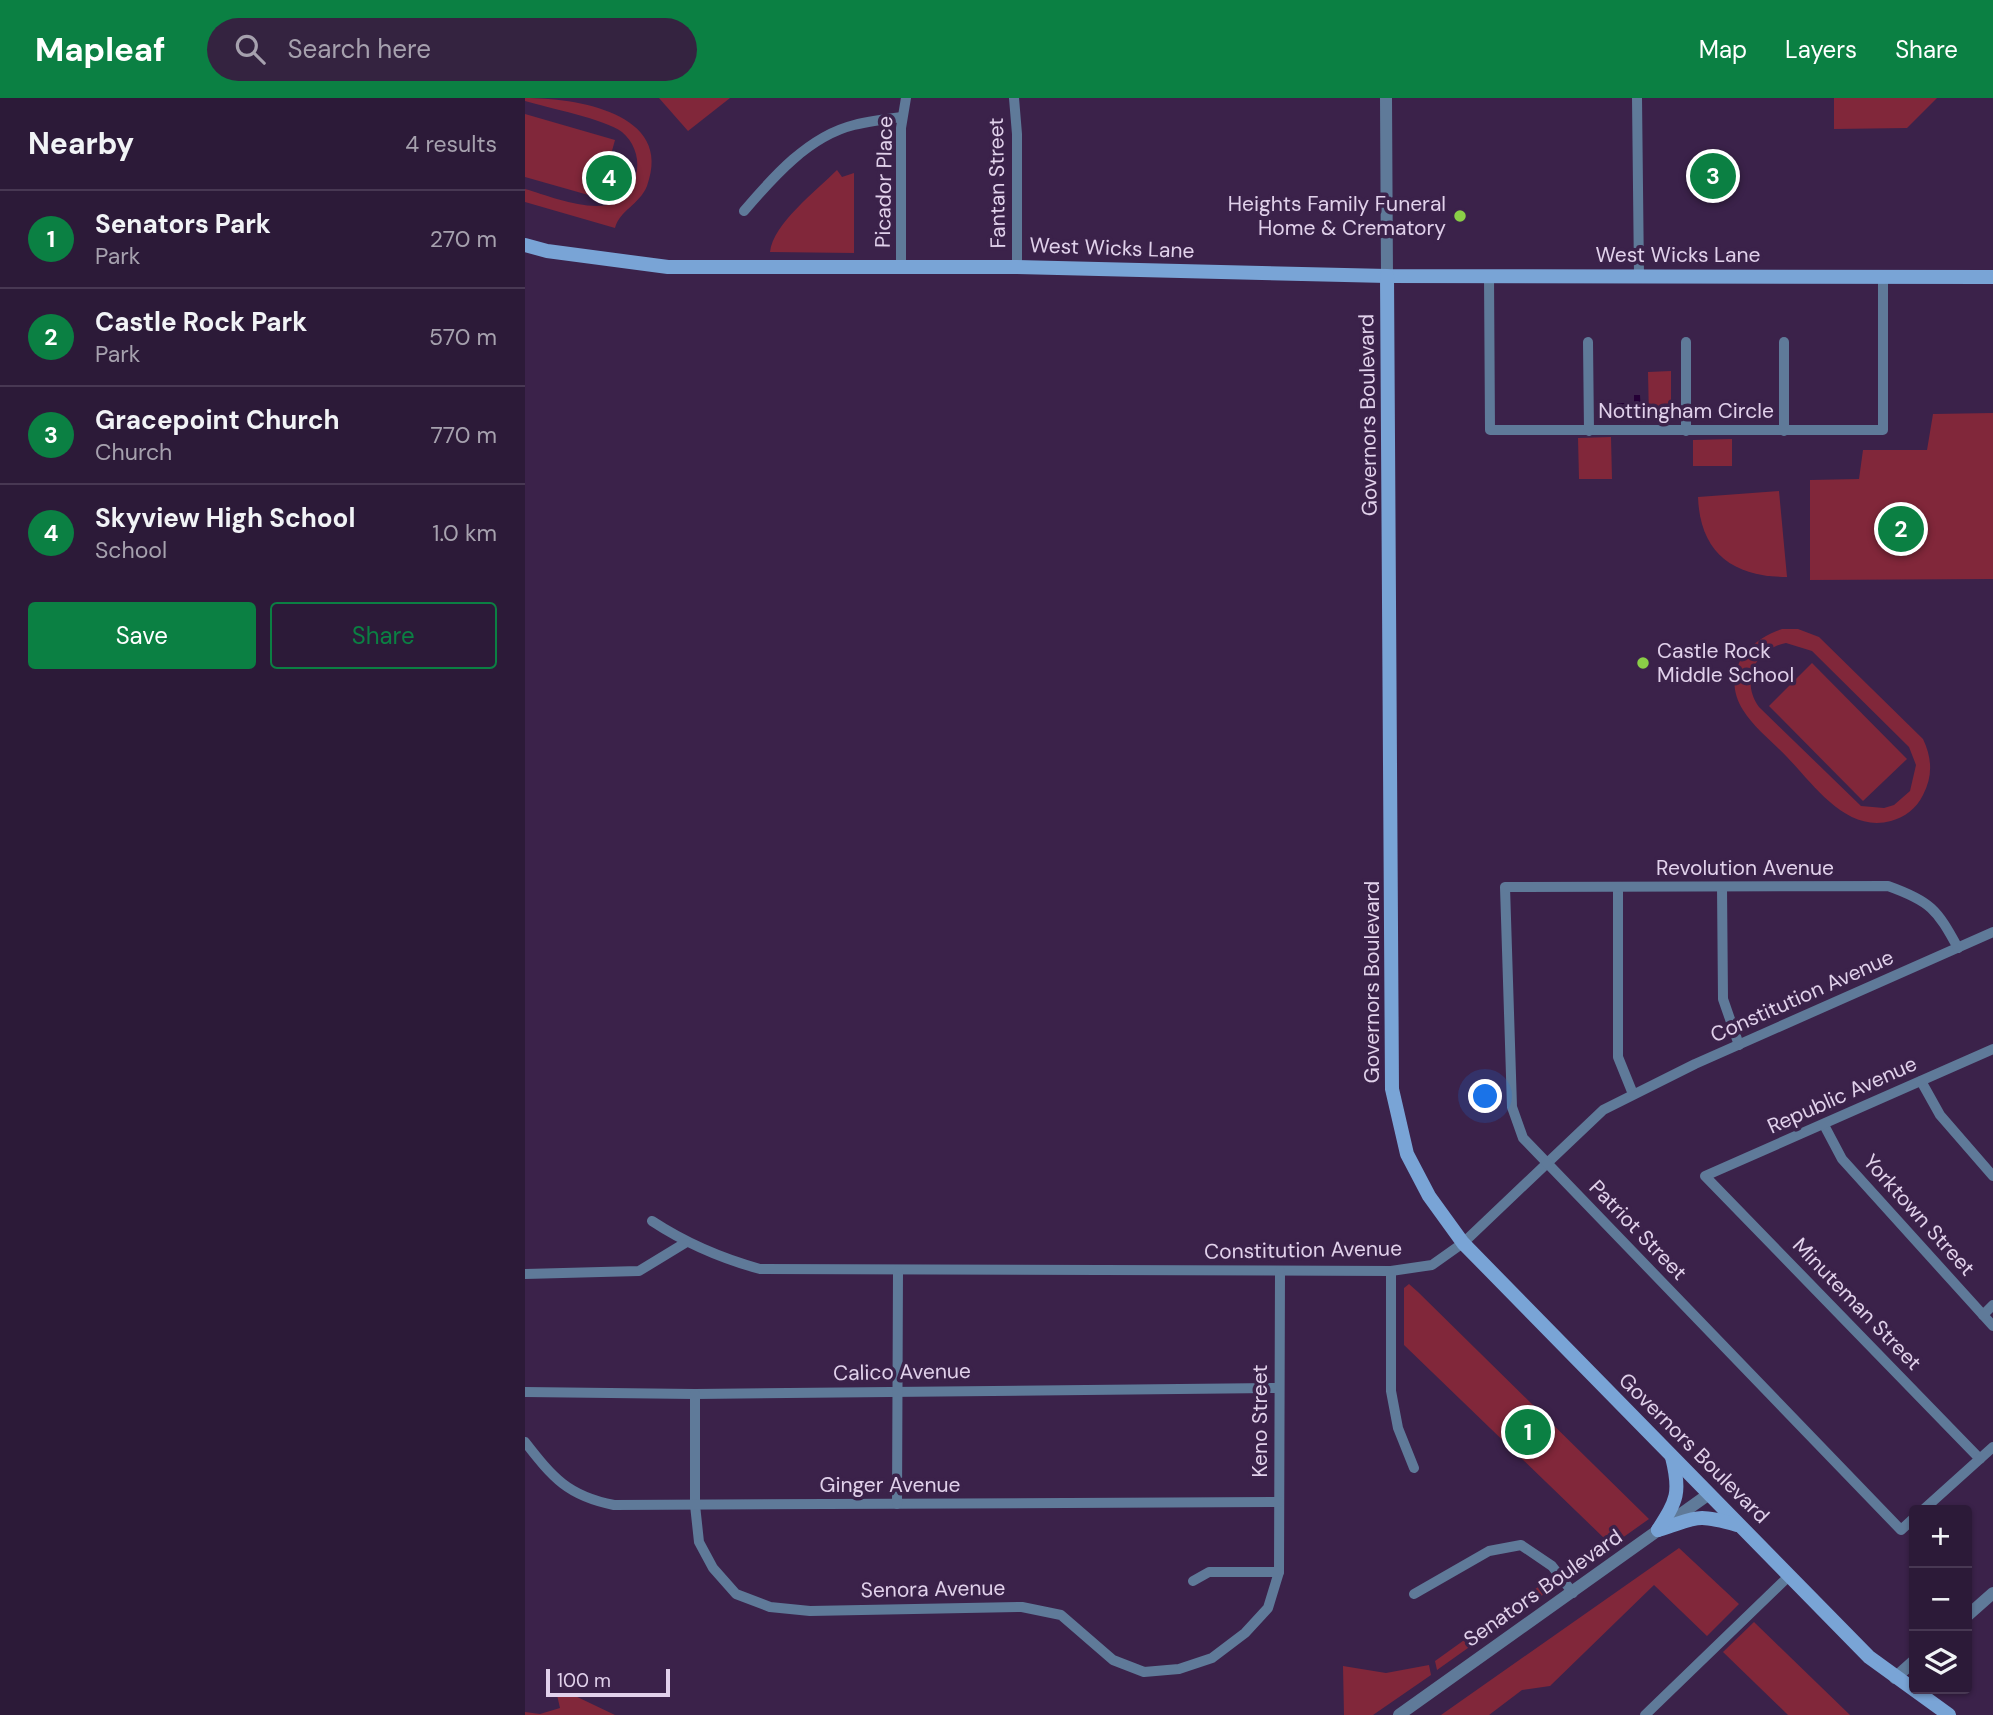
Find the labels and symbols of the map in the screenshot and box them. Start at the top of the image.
street label: Picador Place [869,116,899,248]
street label: Fantan Street [982,117,1012,249]
pin: 3 [1690,150,1736,202]
pin: 4 [586,152,632,204]
place label: Heights Family Funeral Home & Crematory [1228,190,1446,242]
marker: Heights Family Funeral Home & Crematory [1452,208,1468,224]
street label: West Wicks Lane [1029,231,1195,265]
street label: West Wicks Lane [1595,241,1761,269]
street label: Governors Boulevard [1352,314,1384,516]
street label: Nottingham Circle [1598,397,1774,425]
pin: 2 [1878,503,1924,555]
place label: Castle Rock Middle School [1657,637,1794,689]
marker: Castle Rock Middle School [1635,655,1651,671]
street label: Revolution Avenue [1656,854,1834,882]
street label: Governors Boulevard [1358,881,1386,1083]
street label: Constitution Avenue [1706,943,1898,1049]
street label: Republic Avenue [1763,1049,1921,1140]
your location [1468,1079,1502,1113]
street label: Yorktown Street [1857,1148,1981,1282]
street label: Patriot Street [1583,1174,1693,1286]
street label: Minuteman Street [1787,1232,1927,1376]
street label: Constitution Avenue [1204,1234,1402,1266]
street label: Calico Avenue [833,1357,971,1387]
street label: Keno Street [1246,1364,1274,1478]
street label: Governors Boulevard [1613,1367,1775,1529]
pin: 1 [1505,1406,1551,1458]
street label: Ginger Avenue [820,1471,961,1499]
street label: Senators Boulevard [1458,1523,1628,1653]
street label: Senora Avenue [860,1574,1006,1604]
scale bar [546,1666,670,1698]

